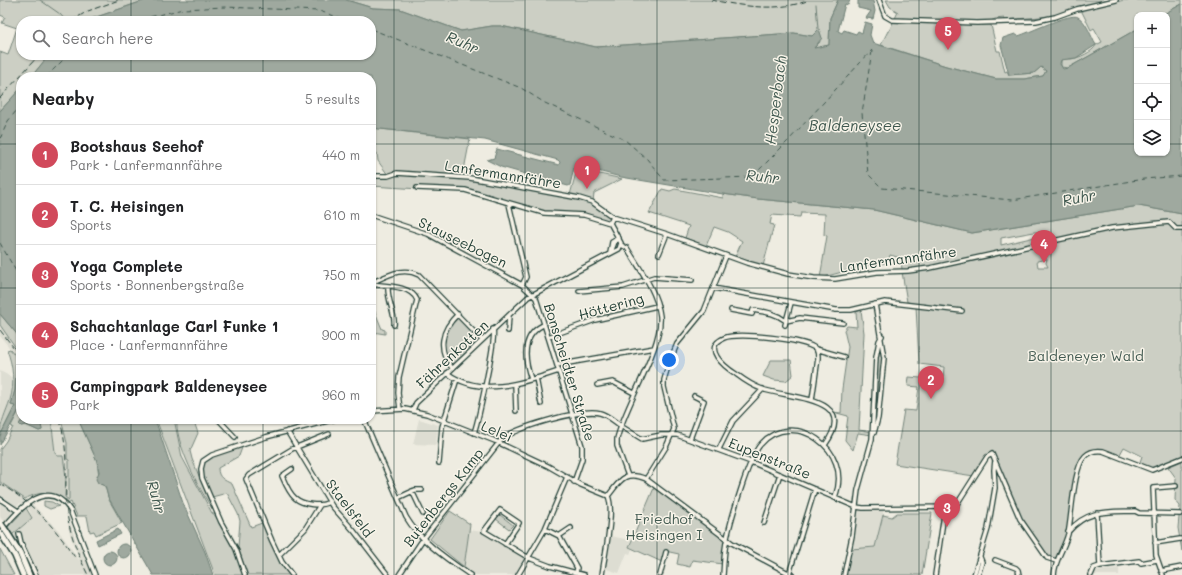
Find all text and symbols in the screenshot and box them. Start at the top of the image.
map controls [1134,12,1170,156]
button: + [1134,12,1170,48]
search box [16,16,376,60]
pin: 5 [935,17,961,50]
water label: Ruhr [443,26,483,58]
icon: search [30,27,52,49]
text: Search here [62,28,153,48]
button: − [1134,48,1170,84]
water label: Hesperbach [760,54,790,146]
button: locate [1134,84,1170,120]
text: Nearby [32,87,94,109]
text: 5 results [305,90,360,107]
water label: Baldeneysee [809,115,901,135]
button: layers [1134,120,1170,156]
text: Bootshaus Seehof [70,136,204,156]
text: 1 [42,146,48,163]
text: 440 m [322,146,360,163]
street label: Lanfermannfähre [443,155,563,193]
text: Park · Lanfermannfähre [70,156,223,173]
pin: 1 [574,156,600,189]
water label: Ruhr [745,164,781,188]
water label: Ruhr [1060,184,1098,210]
text: T. C. Heisingen [70,196,184,216]
text: 2 [41,206,49,223]
text: 610 m [324,206,360,223]
street label: Stauseebogen [416,212,510,272]
text: Sports [70,216,112,233]
pin: 4 [1031,230,1057,263]
street label: Lanfermannfähre [838,241,958,277]
text: Yoga Complete [70,256,183,276]
text: 3 [41,266,49,283]
text: 750 m [323,266,360,283]
text: Sports · Bonnenbergstraße [70,276,244,293]
street label: Höttering [576,288,646,324]
street label: Bonscheidter Straße [540,301,600,443]
text: Schachtanlage Carl Funke 1 [70,316,279,336]
street label: Fährenkotten [412,316,492,392]
text: 4 [41,326,49,343]
text: 900 m [322,326,360,343]
text: Place · Lanfermannfähre [70,336,228,353]
park label: Baldeneyer Wald [1028,346,1144,365]
your location [659,350,679,370]
pin: 2 [918,366,944,399]
text: Campingpark Baldeneysee [70,376,267,396]
text: 5 [41,386,49,403]
text: 960 m [322,386,360,403]
text: Park [70,396,99,413]
street label: Lelei [478,416,516,446]
street label: Eupenstraße [726,433,814,483]
street label: Butenbergs Kamp [399,444,487,550]
street label: Staelsfeld [322,475,378,541]
water label: Ruhr [143,478,171,516]
pin: 3 [934,494,960,527]
park label: Friedhof Heisingen I [626,509,702,544]

